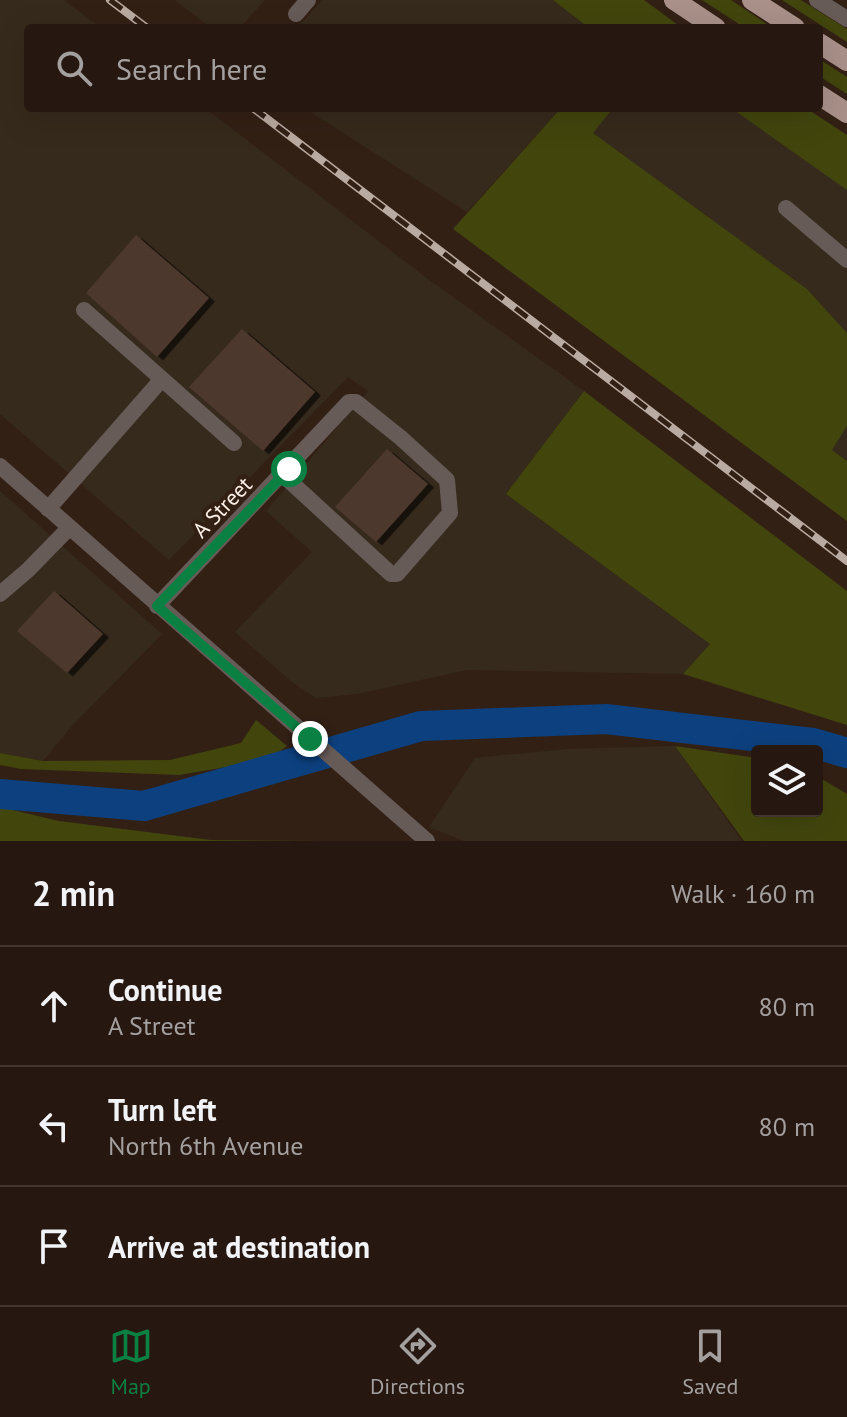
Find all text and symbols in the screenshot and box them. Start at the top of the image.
search box [24,24,823,112]
icon: search [52,46,96,90]
text: Search here [116,49,267,88]
route start [271,451,307,487]
street label: A Street [186,470,258,543]
route end [292,721,328,757]
map controls [751,745,823,817]
button: layers [751,745,823,817]
text: 2 min [32,871,115,915]
text: Walk · 160 m [671,877,815,910]
text: Continue [108,970,222,1009]
icon: ahead [32,984,76,1028]
text: 80 m [759,990,815,1023]
text: A Street [108,1009,196,1042]
text: Turn left [108,1090,216,1129]
icon: left [32,1104,76,1148]
text: 80 m [759,1110,815,1143]
text: North 6th Avenue [108,1129,304,1162]
icon: arrive [32,1224,76,1268]
text: Arrive at destination [108,1227,370,1266]
tab: Map [109,1324,153,1400]
tab: Directions [370,1324,465,1400]
tab: Saved [682,1324,738,1400]

